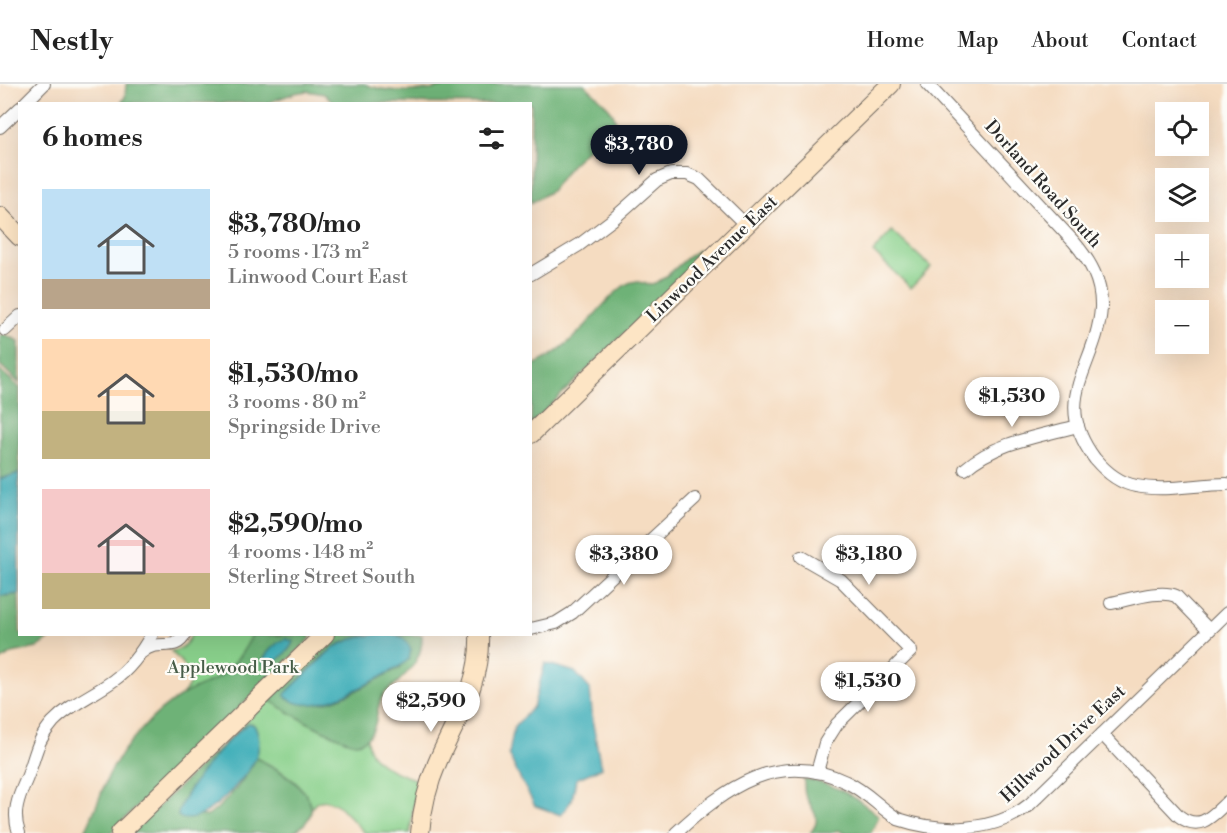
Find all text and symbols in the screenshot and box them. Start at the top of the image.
text: Nestly [30,24,113,59]
text: Home [867,28,924,54]
text: Map [957,28,999,54]
text: About [1032,28,1089,54]
text: Contact [1122,28,1197,54]
map controls [1155,102,1209,354]
button: locate [1155,102,1209,156]
street label: Dorland Road South [980,115,1107,253]
text: 6 homes [42,122,143,154]
icon: filters [475,122,508,155]
pin: $3,780 [590,125,688,176]
text: $3,780 [605,132,673,157]
button: layers [1155,168,1209,222]
street label: Linwood Avenue East [641,190,783,328]
text: $3,780/mo [228,208,361,240]
icon: home [90,213,162,285]
button: + [1155,234,1209,288]
text: 5 rooms · 173 m² [228,240,369,265]
text: Linwood Court East [228,265,408,290]
button: − [1155,300,1209,354]
text: $1,530/mo [228,358,359,390]
icon: home [90,363,162,435]
pin: $1,530 [963,377,1061,428]
text: $1,530 [979,384,1045,409]
text: 3 rooms · 80 m² [228,390,366,415]
text: Springside Drive [228,415,381,440]
text: $2,590/mo [228,508,363,540]
icon: home [90,513,162,585]
pin: $3,380 [575,535,673,586]
pin: $3,180 [820,535,918,586]
text: 4 rooms · 148 m² [228,540,373,565]
text: $3,380 [589,542,659,567]
text: $3,180 [836,542,902,567]
text: Sterling Street South [228,565,416,590]
park label: Applewood Park [166,656,300,679]
pin: $1,530 [819,662,917,713]
text: $1,530 [835,669,901,694]
street label: Hillwood Drive East [996,680,1131,808]
pin: $2,590 [382,682,480,733]
text: $2,590 [396,689,466,714]

